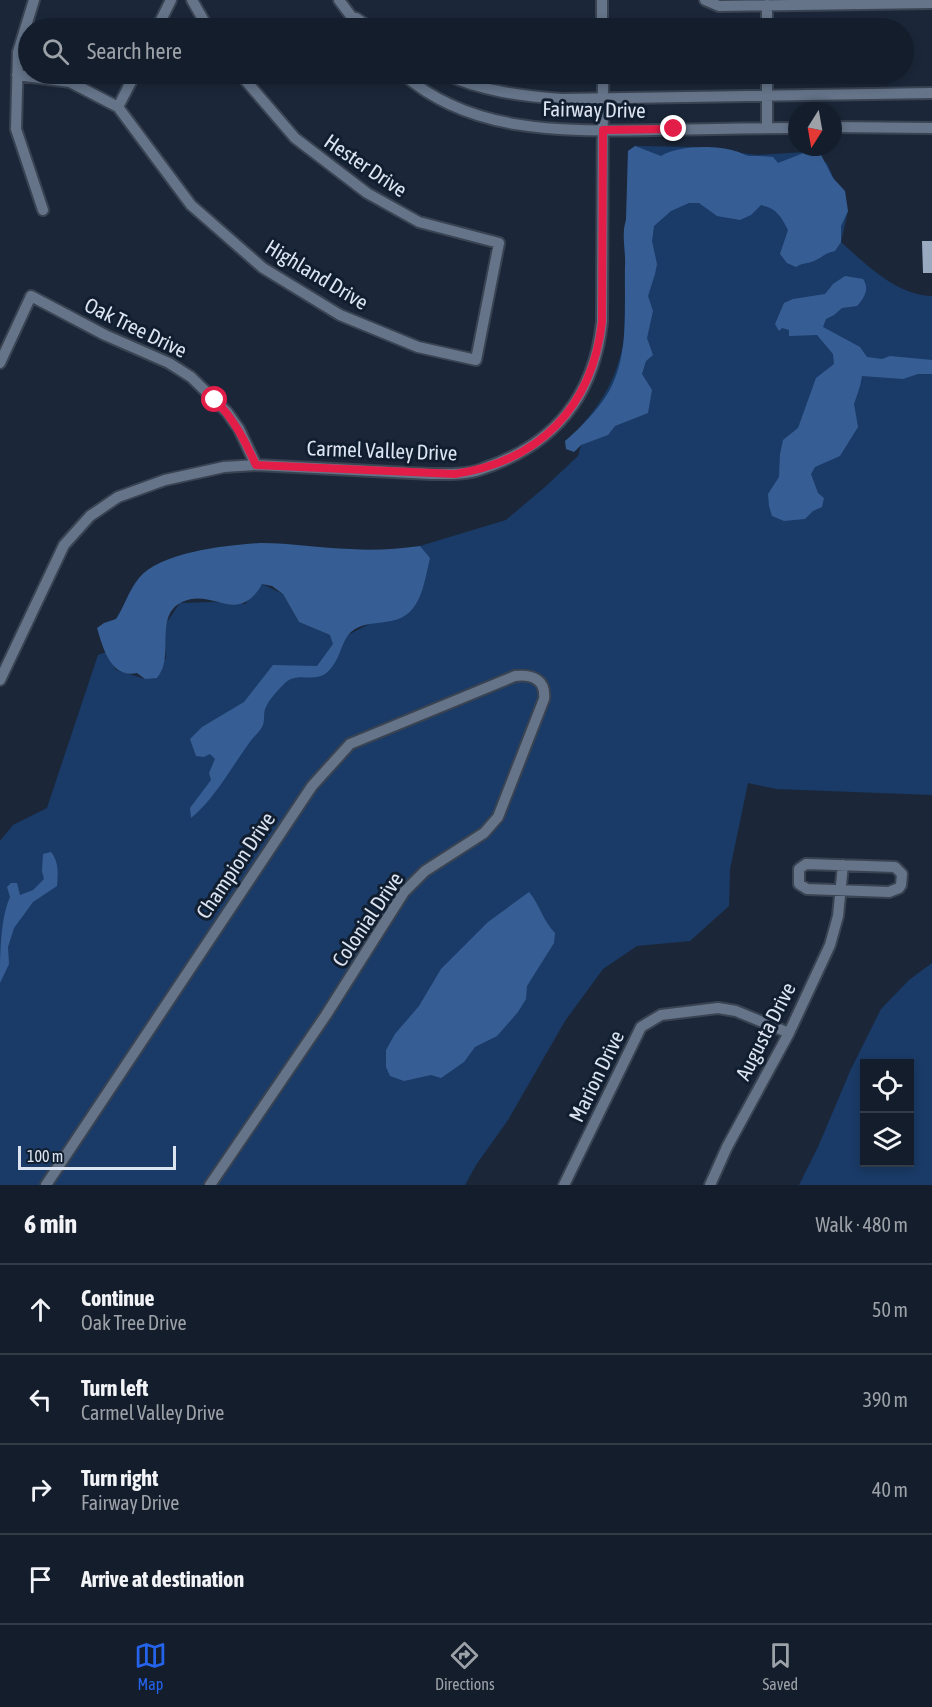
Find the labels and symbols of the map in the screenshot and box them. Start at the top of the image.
street label: Fairway Drive [542,96,646,122]
north arrow [788,102,842,156]
route end [660,115,686,141]
street label: Hester Drive [320,129,412,201]
street label: Highland Drive [261,234,373,314]
street label: Oak Tree Drive [81,292,191,362]
route start [201,386,227,412]
street label: Carmel Valley Drive [306,435,458,465]
street label: Champion Drive [191,807,279,923]
street label: Colonial Drive [327,867,407,971]
street label: Augusta Drive [730,978,800,1084]
street label: Marion Drive [564,1026,628,1126]
scale bar [18,1143,176,1170]

